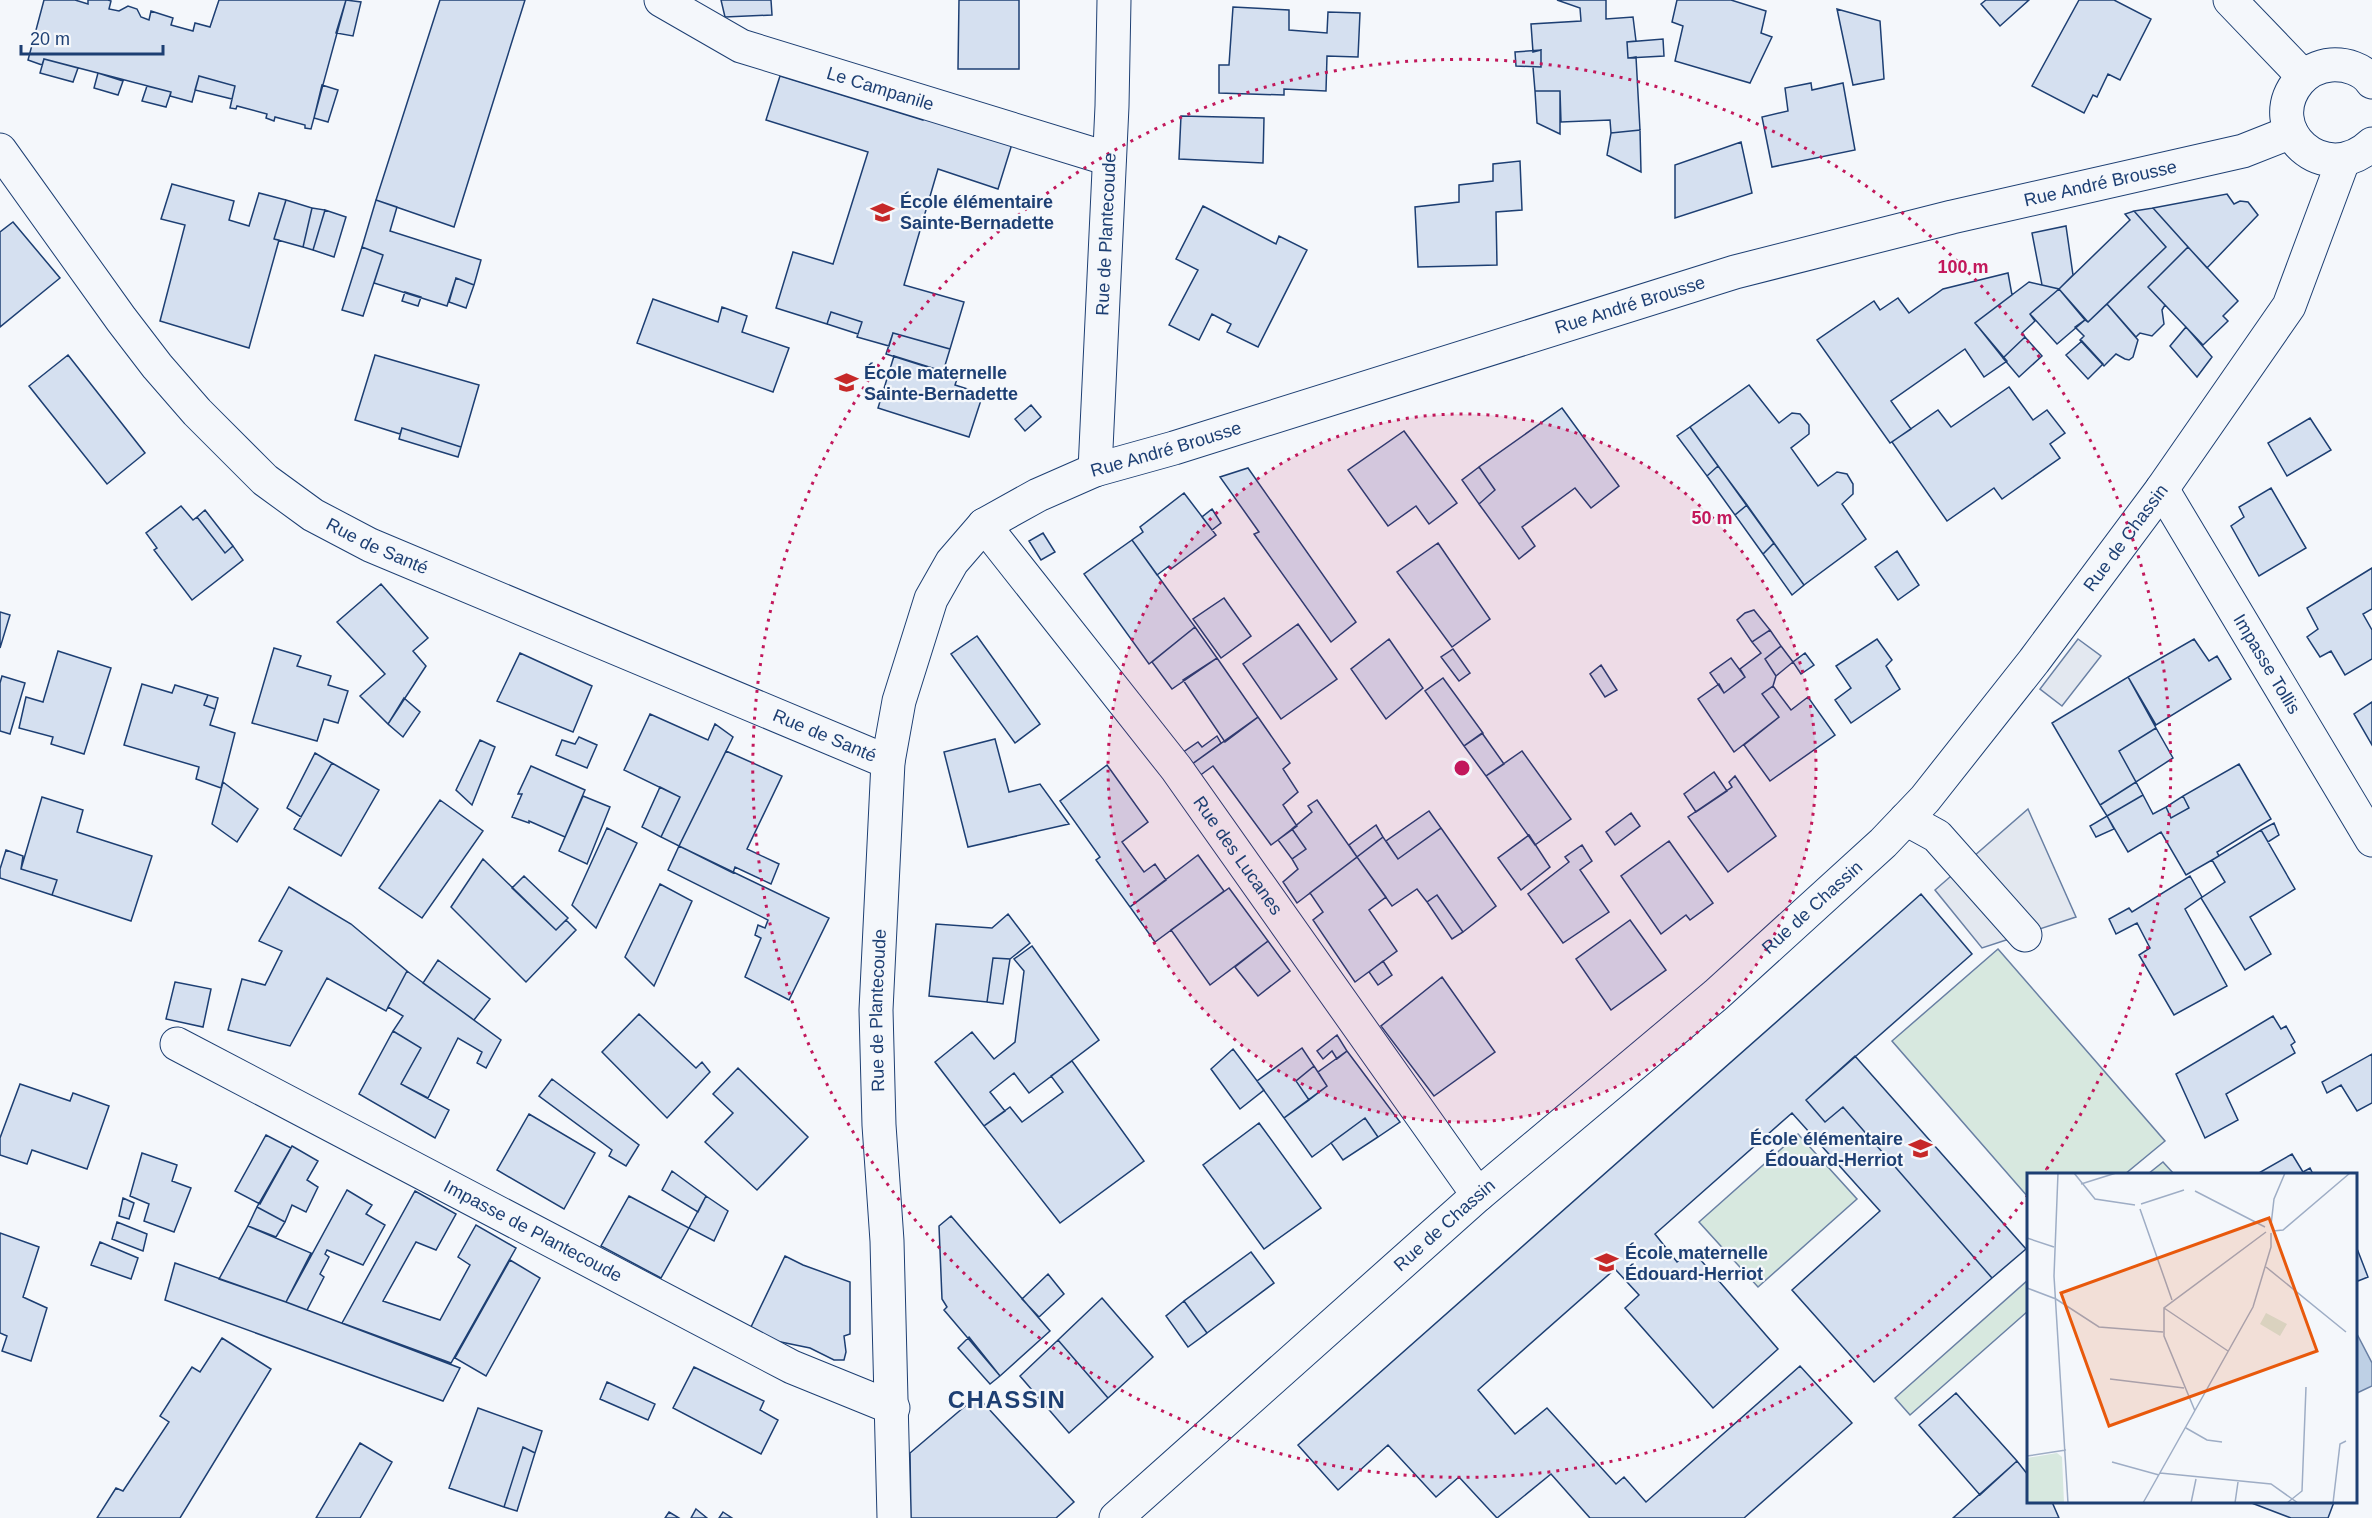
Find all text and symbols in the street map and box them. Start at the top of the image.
scale bar [21,18,164,56]
text: 20 m [30,29,70,49]
street label: Le Campanile [824,63,936,115]
street label: Rue de Plantecoude [1092,152,1120,316]
street label: Rue André Brousse [2022,156,2179,210]
place label: École élémentaire Sainte-Bernadette [900,191,1054,233]
school or university icon: École élémentaire Sainte-Bernadette [869,199,895,225]
text: 100 m [1937,257,1989,277]
street label: Rue André Brousse [1553,272,1708,338]
place label: École maternelle Sainte-Bernadette [864,362,1018,404]
school or university icon: École maternelle Sainte-Bernadette [833,370,859,396]
street label: Rue André Brousse [1088,417,1244,481]
street label: Rue de Chassin [2079,481,2172,595]
text: 50 m [1691,508,1733,528]
street label: Rue de Santé [323,514,431,578]
street label: Impasse Tollis [2229,611,2304,718]
street label: Rue de Santé [770,705,879,766]
centre of rings [1452,758,1472,778]
street label: Rue des Lucanes [1189,793,1287,919]
street label: Rue de Chassin [1758,857,1866,958]
street label: Rue de Plantecoude [866,928,890,1092]
place label: École élémentaire Édouard-Herriot [1750,1128,1903,1170]
school or university icon: École élémentaire Édouard-Herriot [1908,1136,1934,1162]
inset map [2027,1173,2357,1503]
street label: Rue de Chassin [1390,1175,1499,1275]
street label: Impasse de Plantecoude [440,1176,625,1286]
place label: École maternelle Édouard-Herriot [1625,1242,1768,1284]
school or university icon: École maternelle Édouard-Herriot [1594,1250,1620,1276]
district label: CHASSIN [948,1386,1066,1413]

